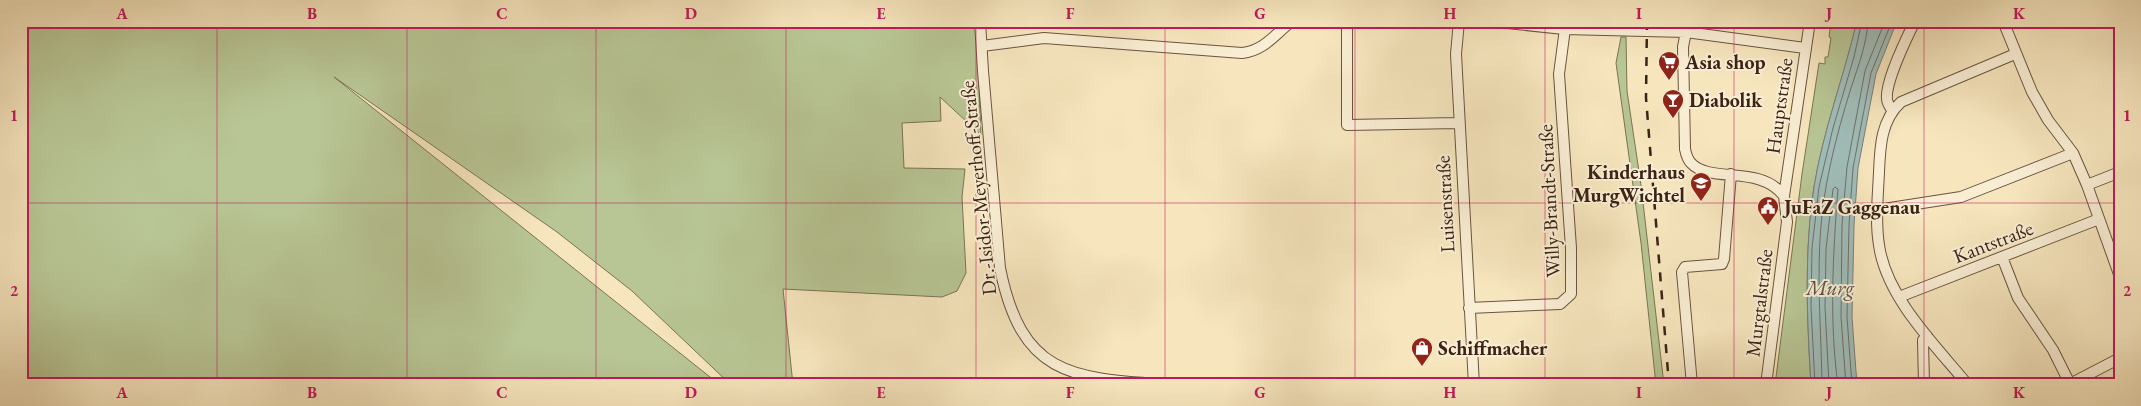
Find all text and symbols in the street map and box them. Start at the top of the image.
text: A [115,3,128,24]
text: B [307,3,317,24]
text: C [496,3,508,24]
text: D [685,3,697,24]
text: E [876,3,886,24]
text: F [1066,3,1075,24]
text: G [1254,3,1266,24]
text: H [1444,3,1457,24]
text: I [1636,3,1642,24]
text: J [1824,3,1832,24]
text: K [2013,3,2026,24]
place label: Asia shop [1684,49,1765,75]
supermarket icon: Asia shop [1657,50,1681,81]
street label: Hauptstraße [1759,56,1799,156]
street label: Dr.-Isidor-Meyerhoff-Straße [954,79,1002,297]
place label: Diabolik [1689,87,1763,113]
bar icon: Diabolik [1661,88,1685,119]
text: 1 [10,105,18,126]
text: 1 [2123,105,2131,126]
street label: Willy-Brandt-Straße [1532,123,1566,278]
street label: Luisenstraße [1429,155,1461,253]
place label: Kinderhaus MurgWichtel [1573,159,1685,208]
school or university icon: Kinderhaus MurgWichtel [1689,171,1713,202]
place label: JuFaZ Gaggenau [1782,194,1920,220]
public building icon: JuFaZ Gaggenau [1756,195,1780,226]
street label: Kantstraße [1949,215,2037,269]
street label: Murgtalstraße [1739,247,1779,358]
water label: Murg [1804,274,1855,301]
text: 2 [10,280,19,301]
text: 2 [2123,280,2132,301]
place label: Schiffmacher [1438,335,1548,361]
shop icon: Schiffmacher [1410,336,1434,367]
text: A [115,382,128,403]
text: B [307,382,317,403]
text: C [496,382,508,403]
text: D [685,382,697,403]
text: E [876,382,886,403]
text: F [1066,382,1075,403]
text: G [1254,382,1266,403]
text: H [1444,382,1457,403]
text: I [1636,382,1642,403]
text: J [1824,382,1832,403]
text: K [2013,382,2026,403]

